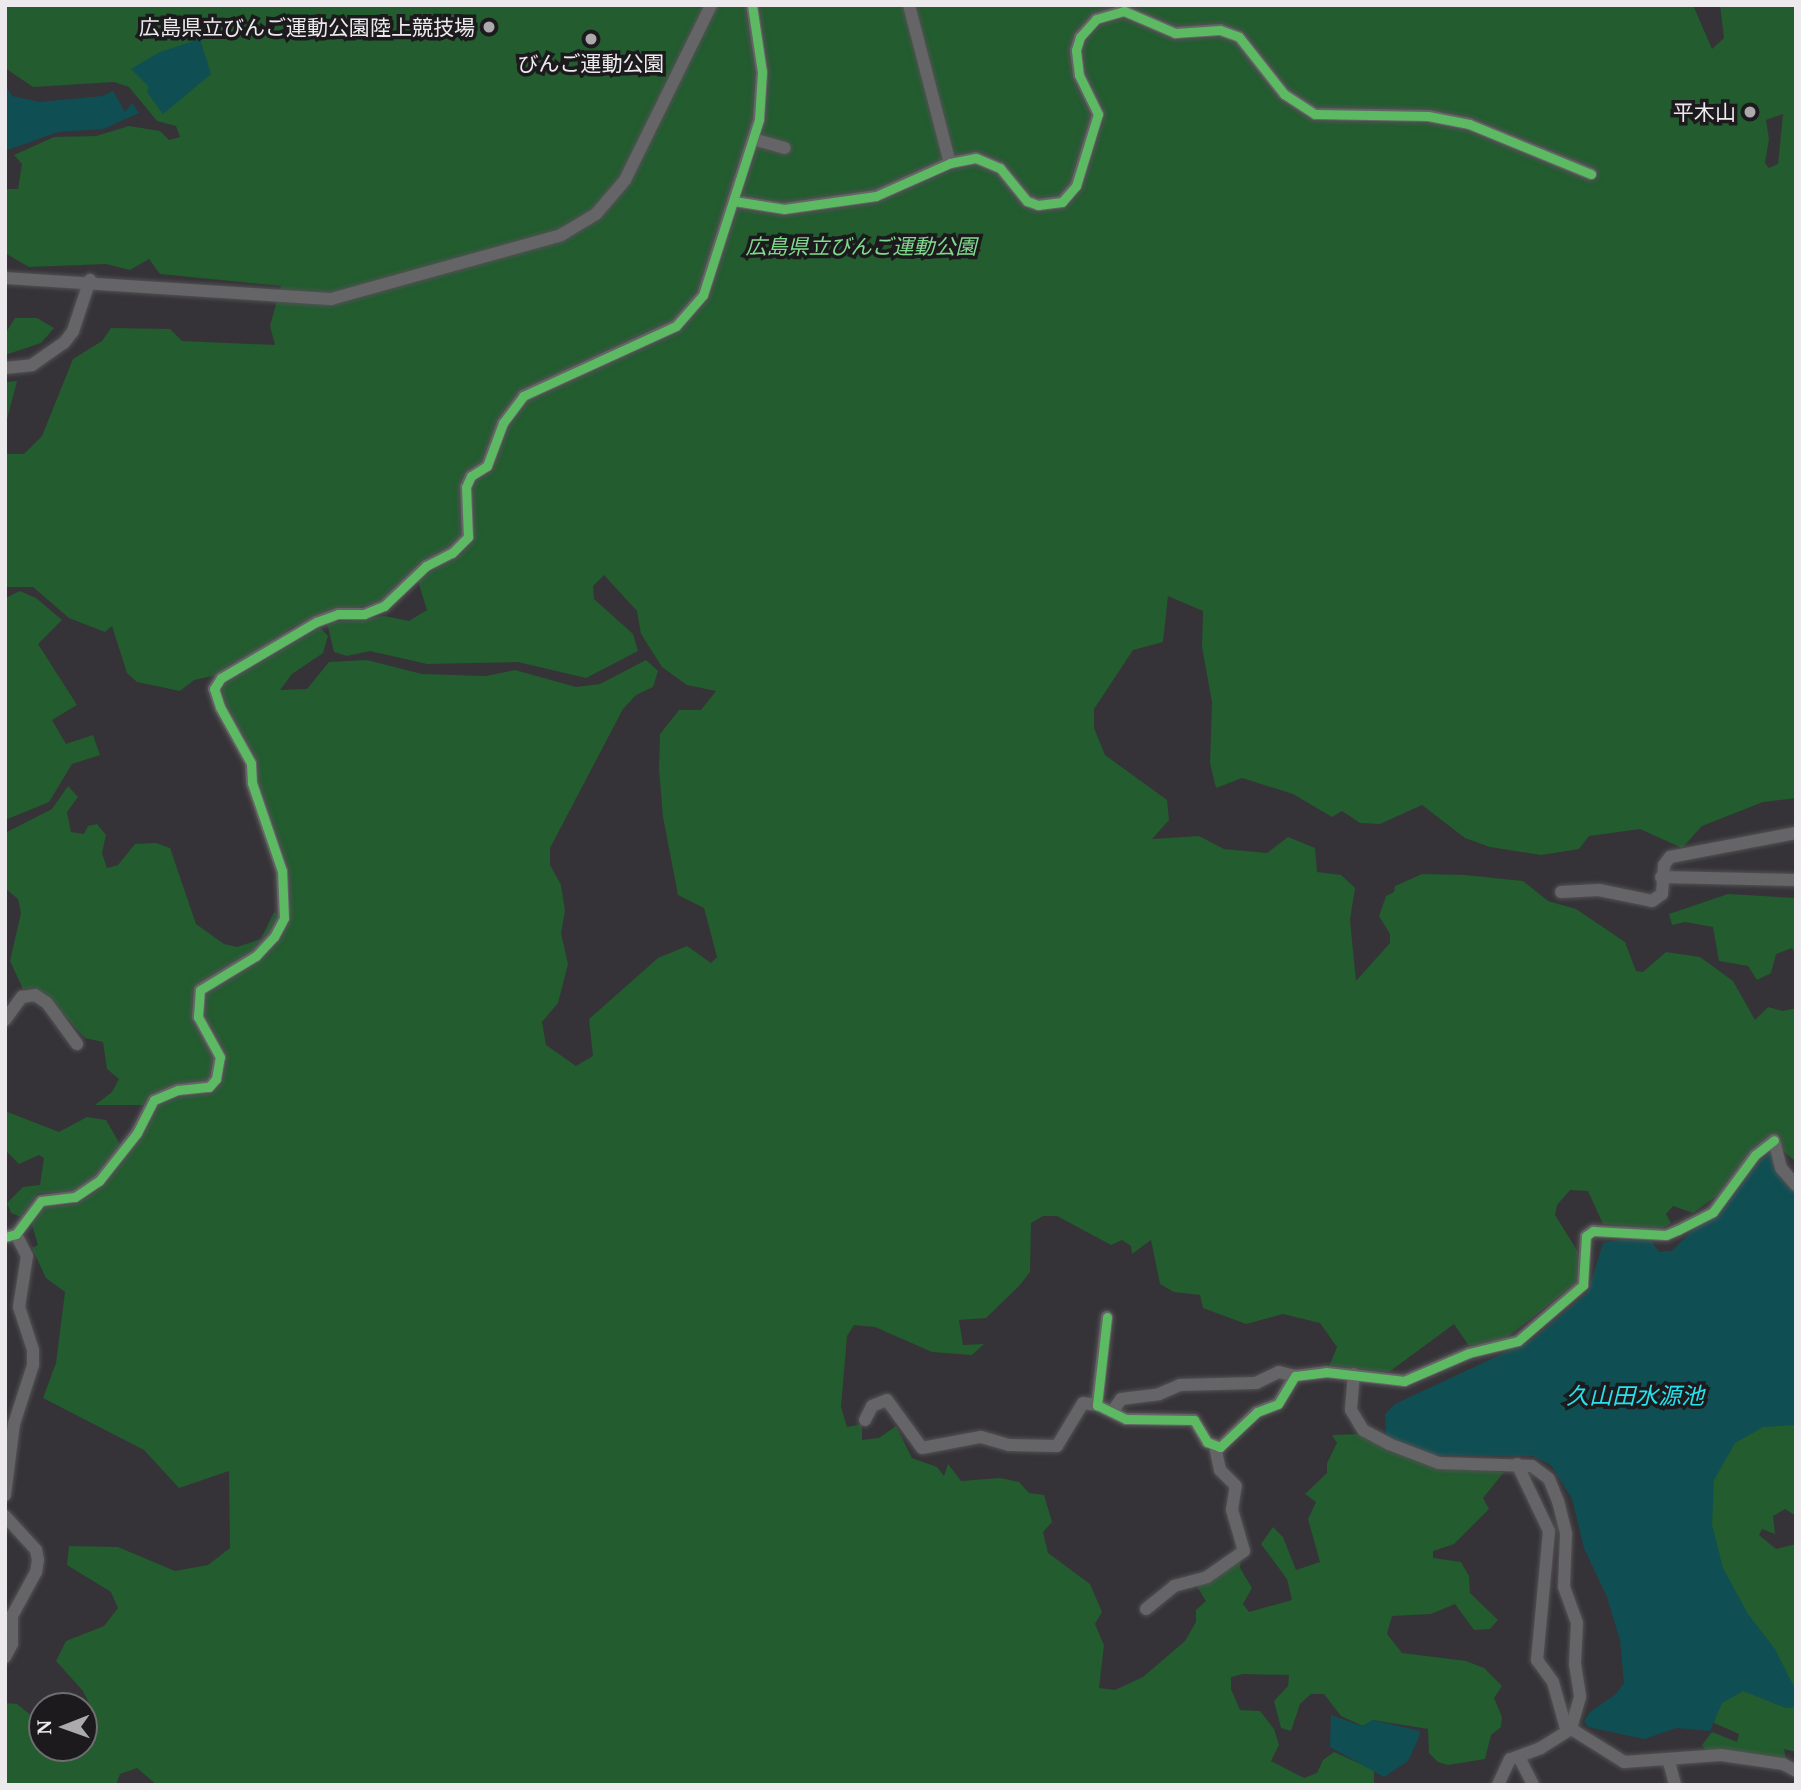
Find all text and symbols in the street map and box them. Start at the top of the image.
place label: 広島県立びんご運動公園陸上競技場 [139,14,475,40]
marker: 広島県立びんご運動公園陸上競技場 [481,19,497,35]
marker: びんご運動公園 [583,31,599,47]
place label: びんご運動公園 [518,50,664,76]
place label: 平木山 [1673,99,1736,125]
marker: 平木山 [1742,104,1758,120]
park label: 広島県立びんご運動公園 [746,233,976,259]
water label: 久山田水源池 [1566,1381,1704,1409]
north arrow [28,1692,98,1762]
text: N [31,1720,57,1735]

